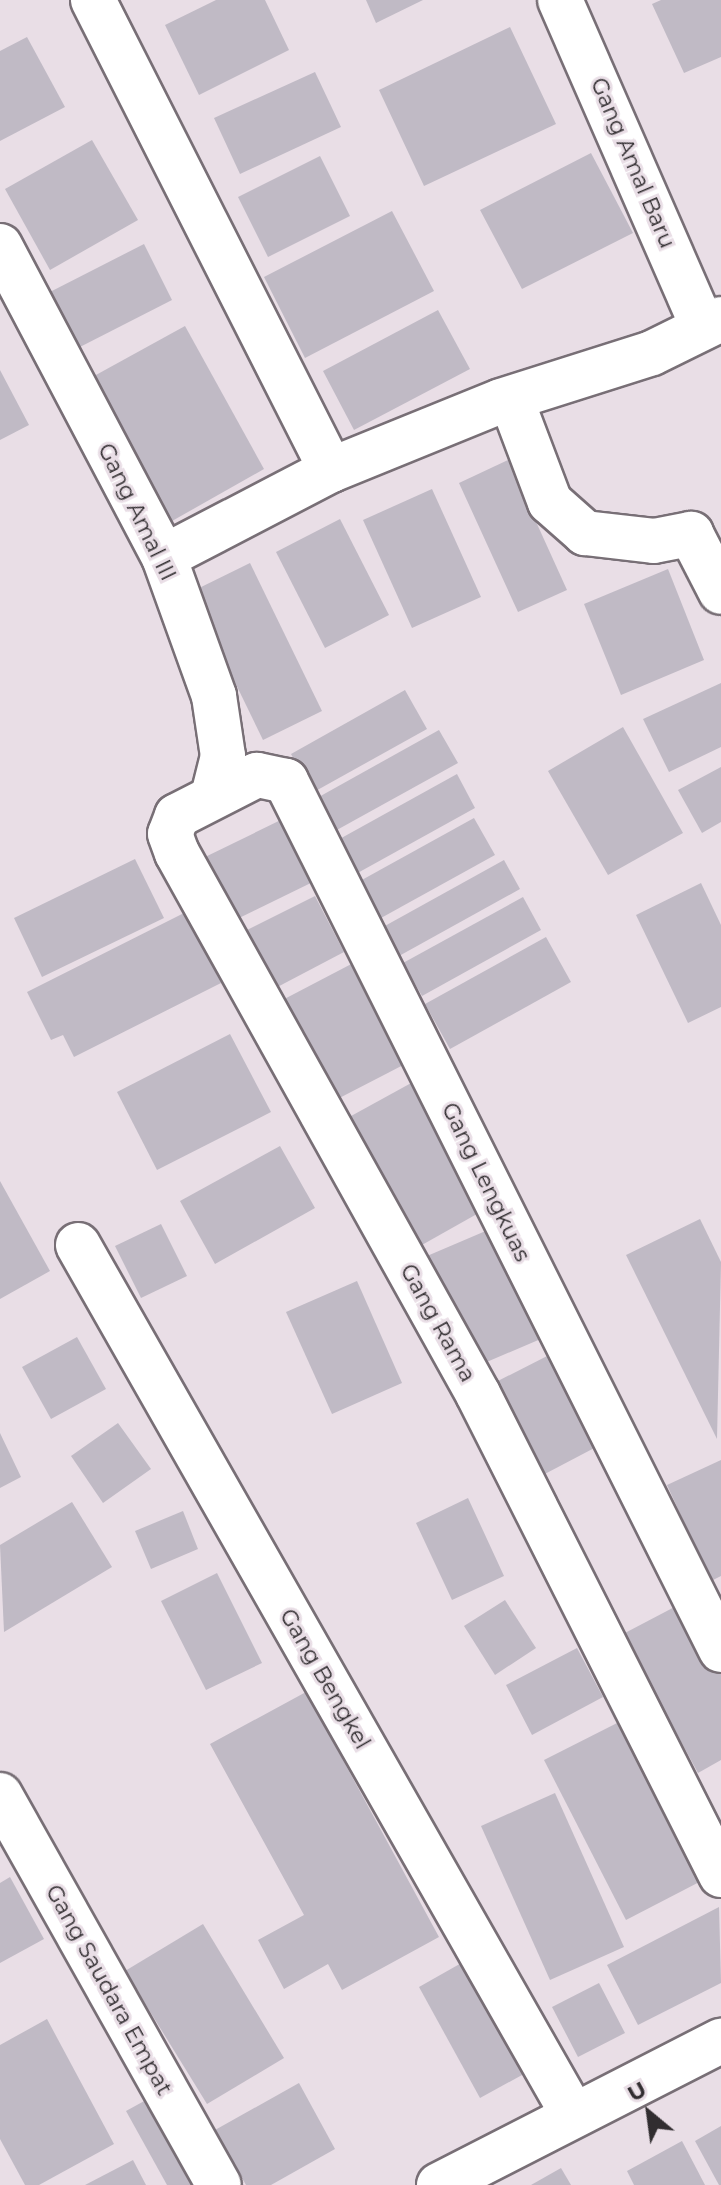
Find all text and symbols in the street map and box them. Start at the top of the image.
street label: Gang Amal Baru [585,74,681,252]
street label: Gang Amal III [92,439,182,585]
street label: Gang Lengkuas [436,1098,536,1266]
street label: Gang Rama [395,1259,481,1387]
street label: Gang Bengkel [274,1604,376,1754]
street label: Gang Saudara Empat [40,1880,178,2100]
north arrow [609,2073,689,2153]
text: U [623,2076,651,2108]

